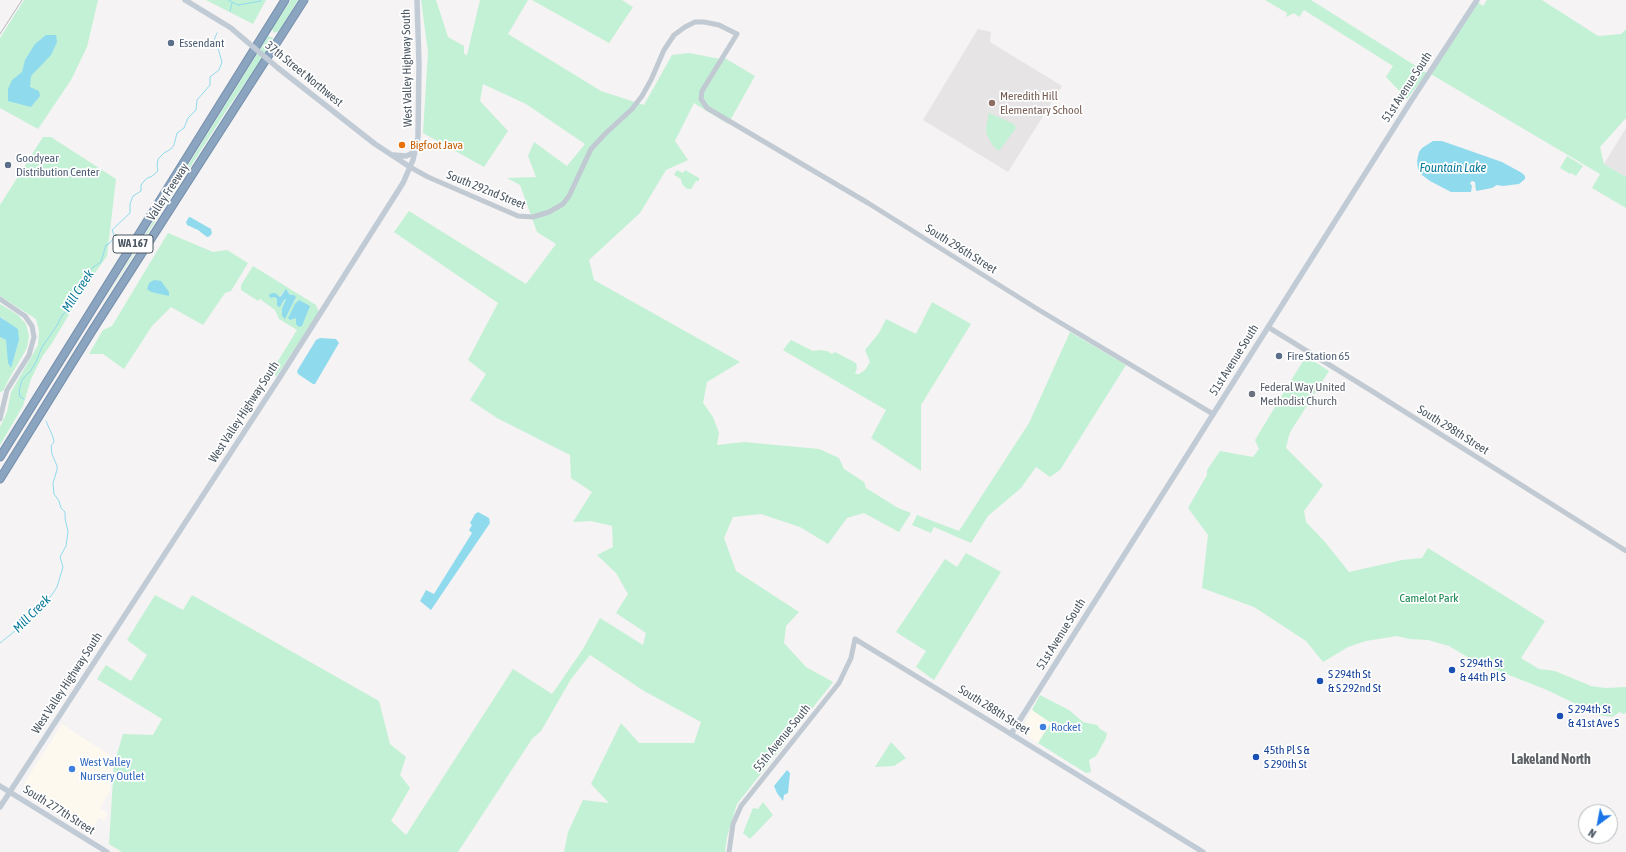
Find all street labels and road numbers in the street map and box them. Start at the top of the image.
street label: West Valley Highway South [399,9,415,127]
street label: 37th Street Northwest [262,38,346,110]
street label: 51st Avenue South [1379,49,1435,125]
street label: Valley Freeway [144,161,192,223]
street label: South 292nd Street [444,168,528,212]
street label: South 296th Street [923,221,999,277]
road number: WA 167 [113,235,153,253]
street label: 51st Avenue South [1206,322,1262,398]
street label: West Valley Highway South [206,359,282,465]
street label: South 298th Street [1415,402,1491,458]
street label: 51st Avenue South [1033,596,1089,672]
street label: West Valley Highway South [29,630,105,736]
street label: South 288th Street [956,682,1032,738]
street label: 55th Avenue South [750,701,814,775]
street label: South 277th Street [21,782,97,838]

